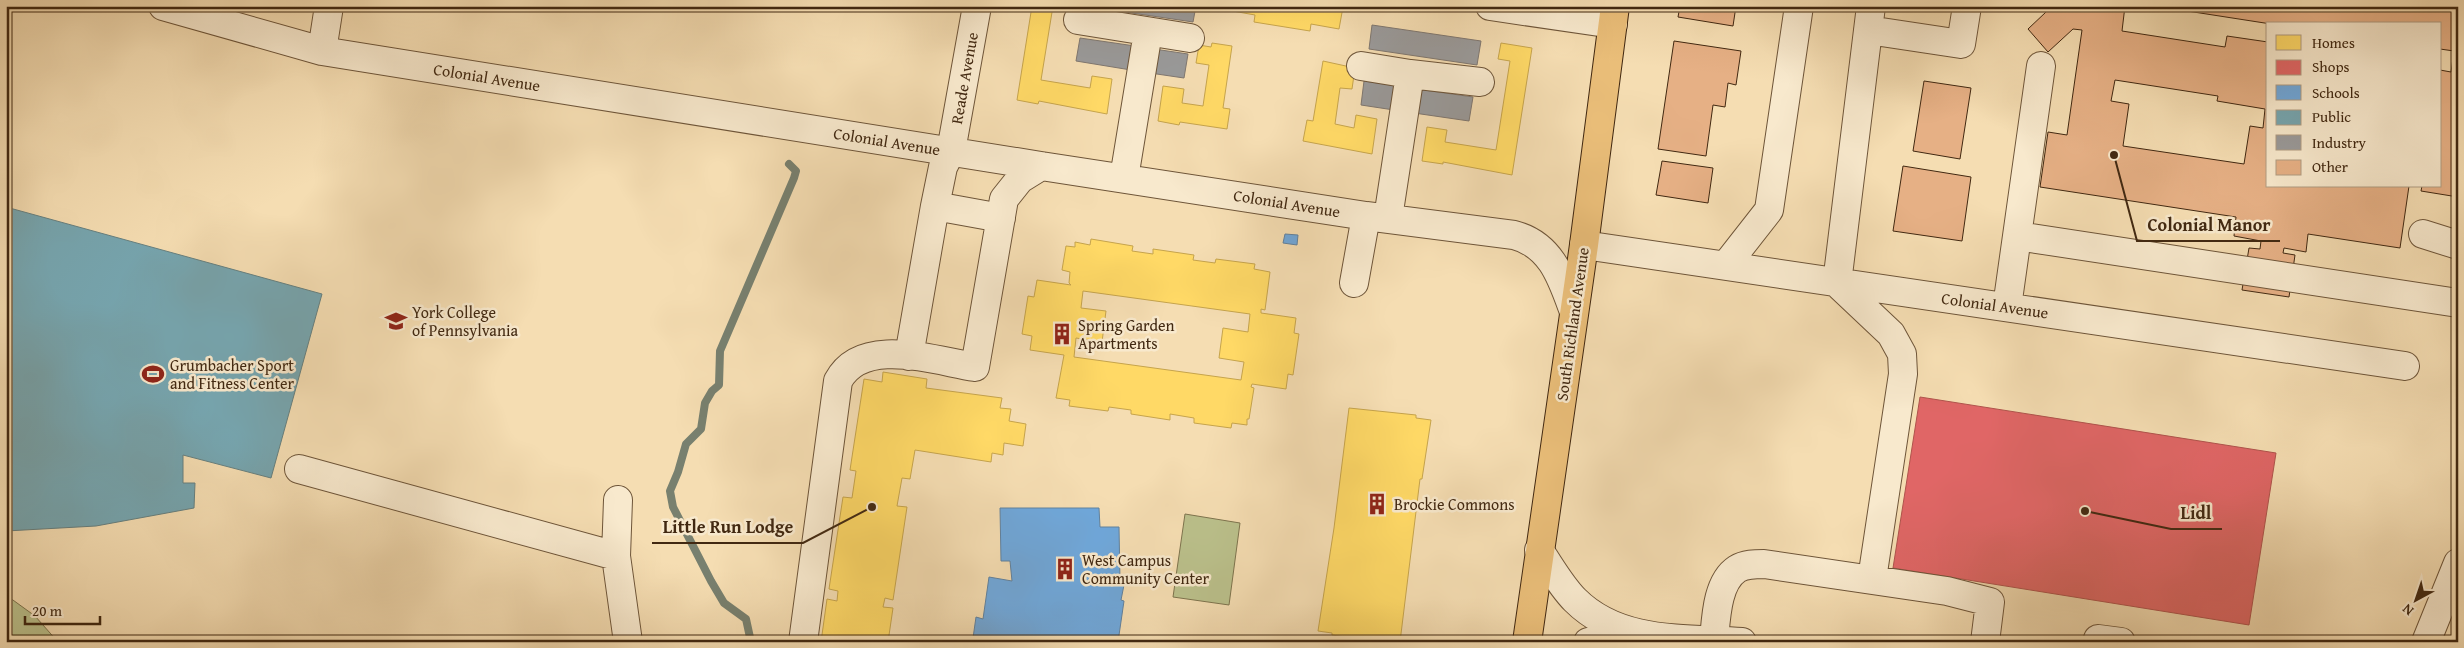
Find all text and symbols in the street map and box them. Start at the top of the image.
legend [2266,22,2442,188]
street label: Reade Avenue [944,30,984,126]
text: Homes [2312,32,2355,53]
text: Shops [2312,56,2349,77]
street label: Colonial Avenue [432,57,542,97]
text: Schools [2312,82,2360,103]
text: Public [2312,106,2351,127]
street label: Colonial Avenue [832,121,942,161]
text: Industry [2312,132,2367,153]
text: Other [2312,156,2348,177]
street label: Colonial Avenue [1232,183,1342,223]
callout: Colonial Manor [2137,208,2280,241]
text: Colonial Manor [2147,211,2271,238]
street label: South Richland Avenue [1549,246,1595,402]
street label: Colonial Avenue [1940,286,2050,324]
place label: York College of Pennsylvania [412,300,518,342]
school or university icon: York College of Pennsylvania [383,308,409,334]
place label: Spring Garden Apartments [1078,313,1174,355]
building icon: Spring Garden Apartments [1049,321,1075,347]
place label: Grumbacher Sport and Fitness Center [170,353,295,395]
sports icon: Grumbacher Sport and Fitness Center [140,361,166,387]
building icon: Brockie Commons [1364,491,1390,517]
place label: Brockie Commons [1394,492,1515,516]
callout: Lidl [2171,496,2222,529]
text: Lidl [2181,499,2212,526]
callout: Little Run Lodge [652,510,803,543]
text: Little Run Lodge [663,513,793,540]
place label: West Campus Community Center [1082,548,1210,590]
building icon: West Campus Community Center [1052,556,1078,582]
north arrow [2392,576,2442,626]
scale bar [25,593,100,625]
text: N [2397,599,2418,621]
text: 20 m [32,600,63,621]

